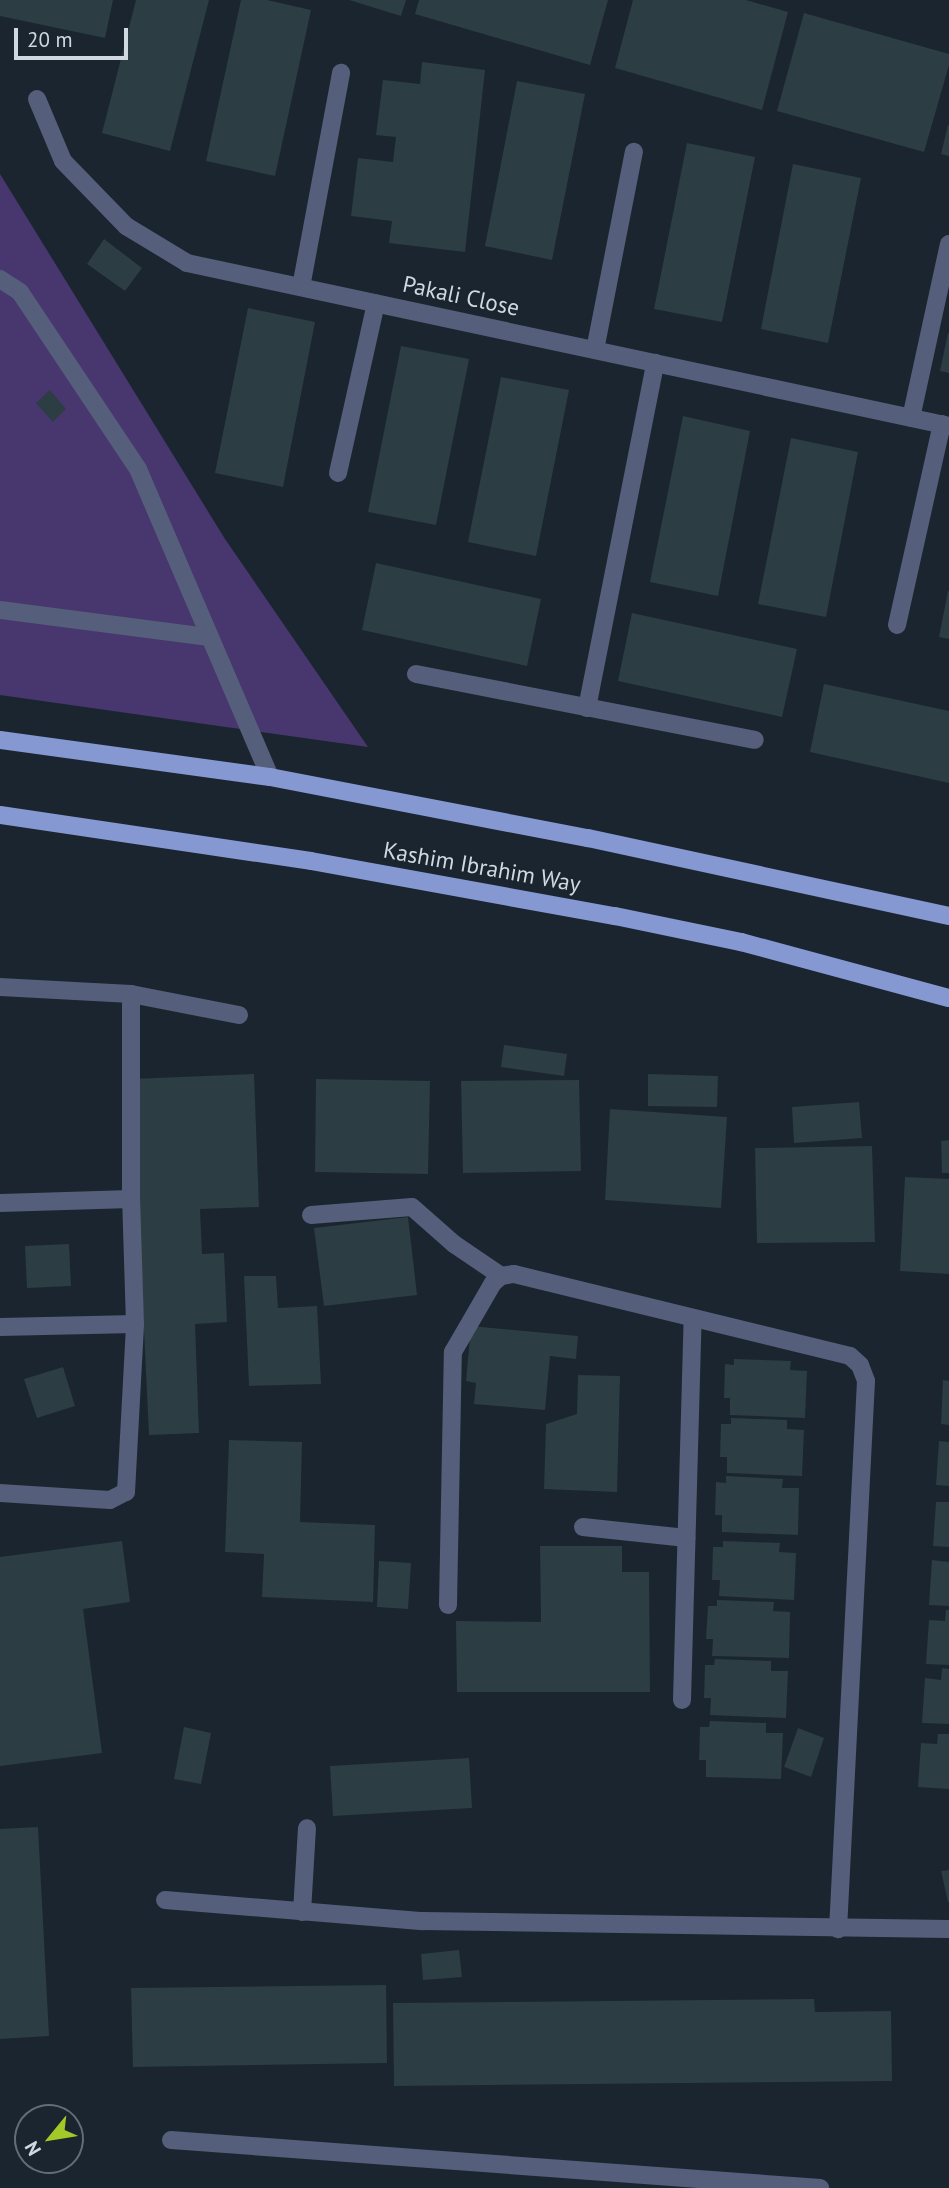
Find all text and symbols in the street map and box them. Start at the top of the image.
scale bar [18,14,131,58]
text: 20 m [27,26,73,53]
street label: Pakali Close [400,270,522,322]
street label: Kashim Ibrahim Way [381,836,583,898]
north arrow [14,2104,84,2174]
text: N [19,2137,46,2160]

